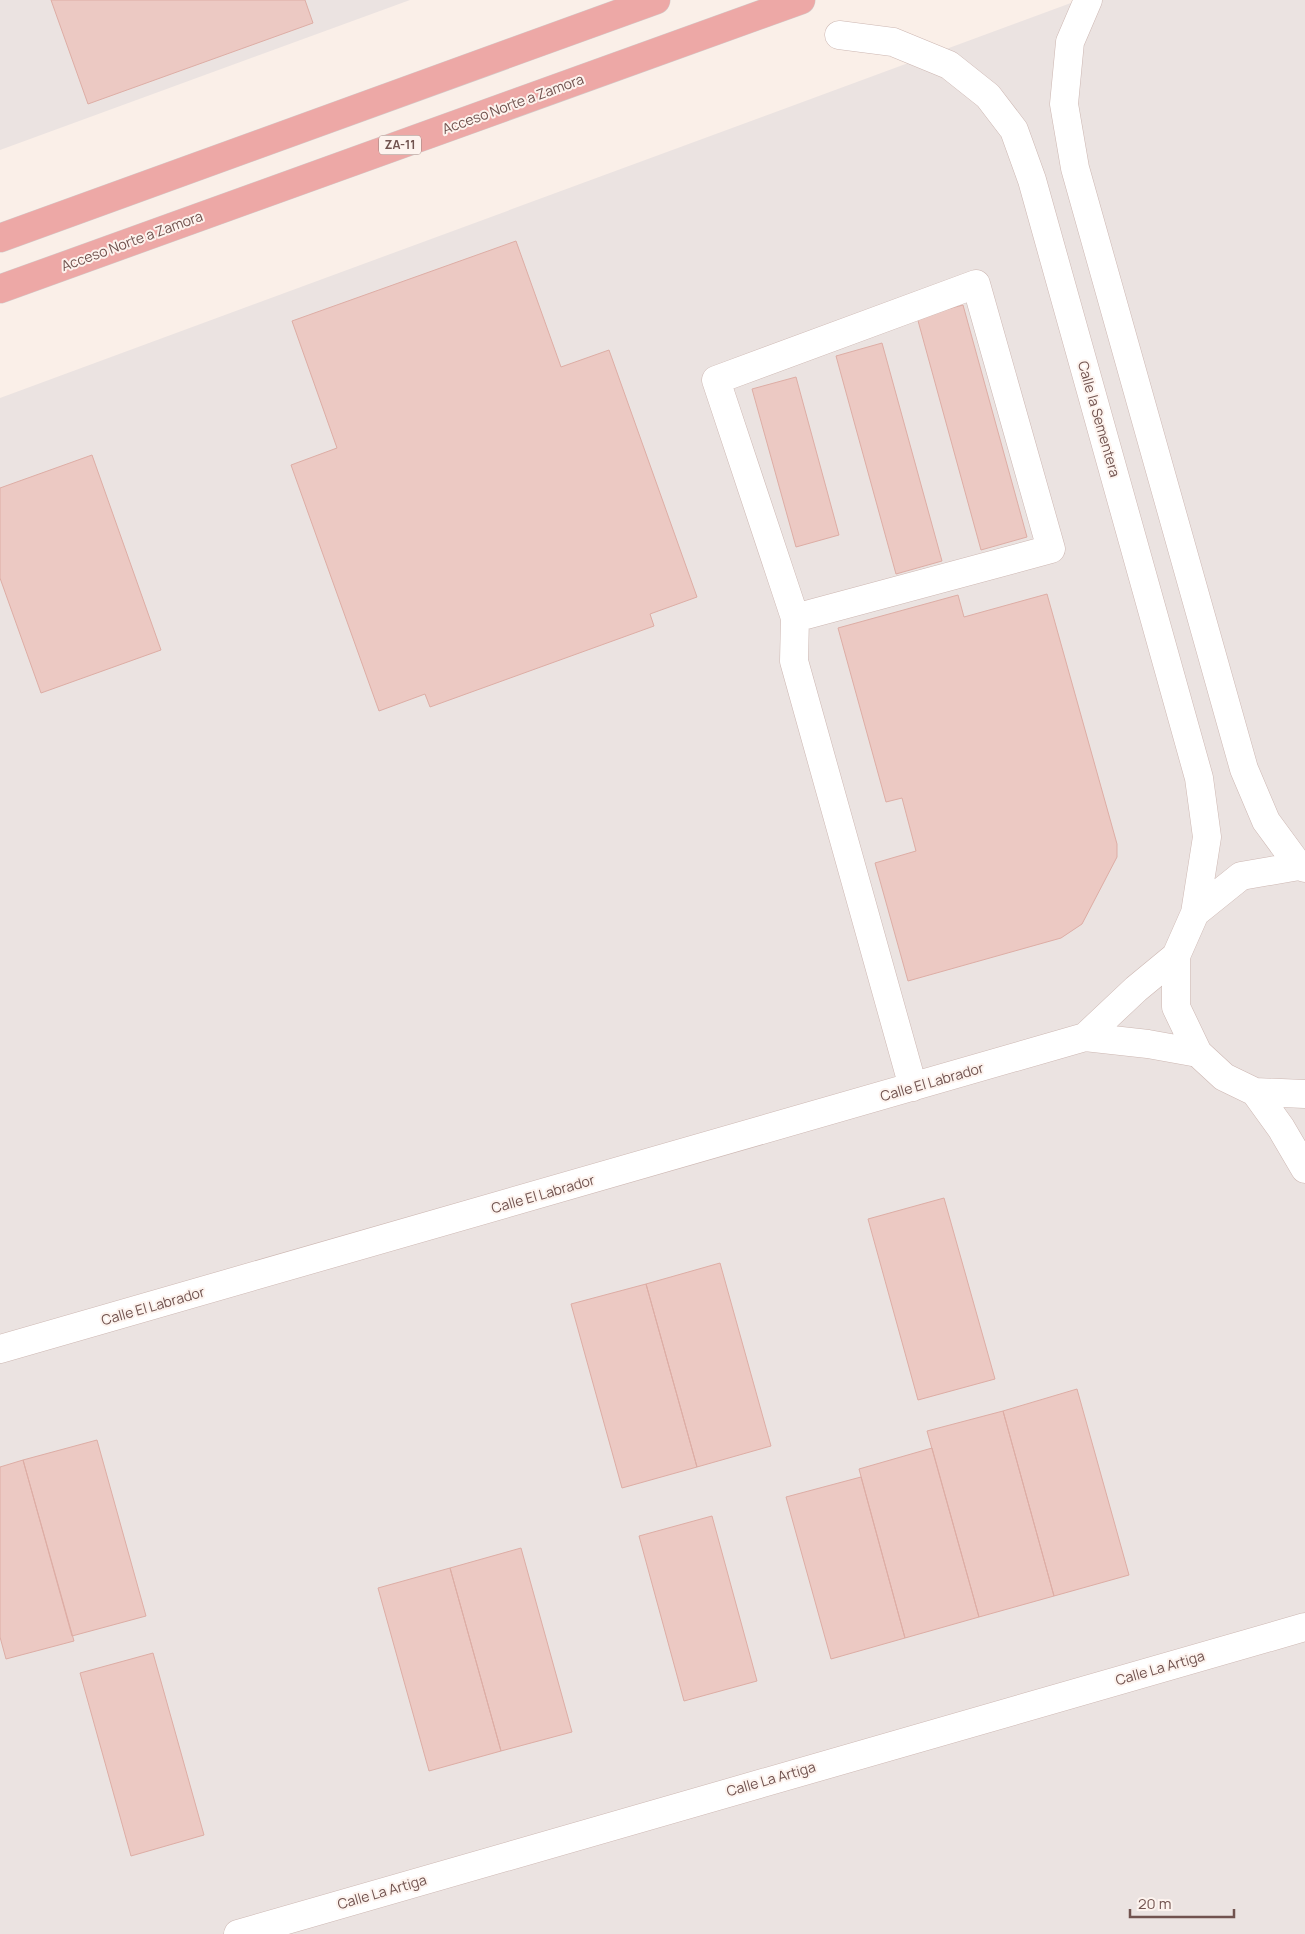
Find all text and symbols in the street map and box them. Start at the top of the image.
street label: Acceso Norte a Zamora [439,69,586,138]
road number: ZA-11 [379,136,421,154]
street label: Acceso Norte a Zamora [58,206,205,275]
street label: Calle la Sementera [1074,359,1125,479]
street label: Calle El Labrador [878,1058,986,1105]
street label: Calle El Labrador [489,1170,597,1217]
street label: Calle El Labrador [99,1282,207,1329]
street label: Calle La Artiga [1113,1646,1207,1689]
street label: Calle La Artiga [724,1757,818,1800]
street label: Calle La Artiga [335,1870,429,1913]
scale bar [1130,1886,1234,1918]
text: 20 m [1138,1893,1171,1914]

